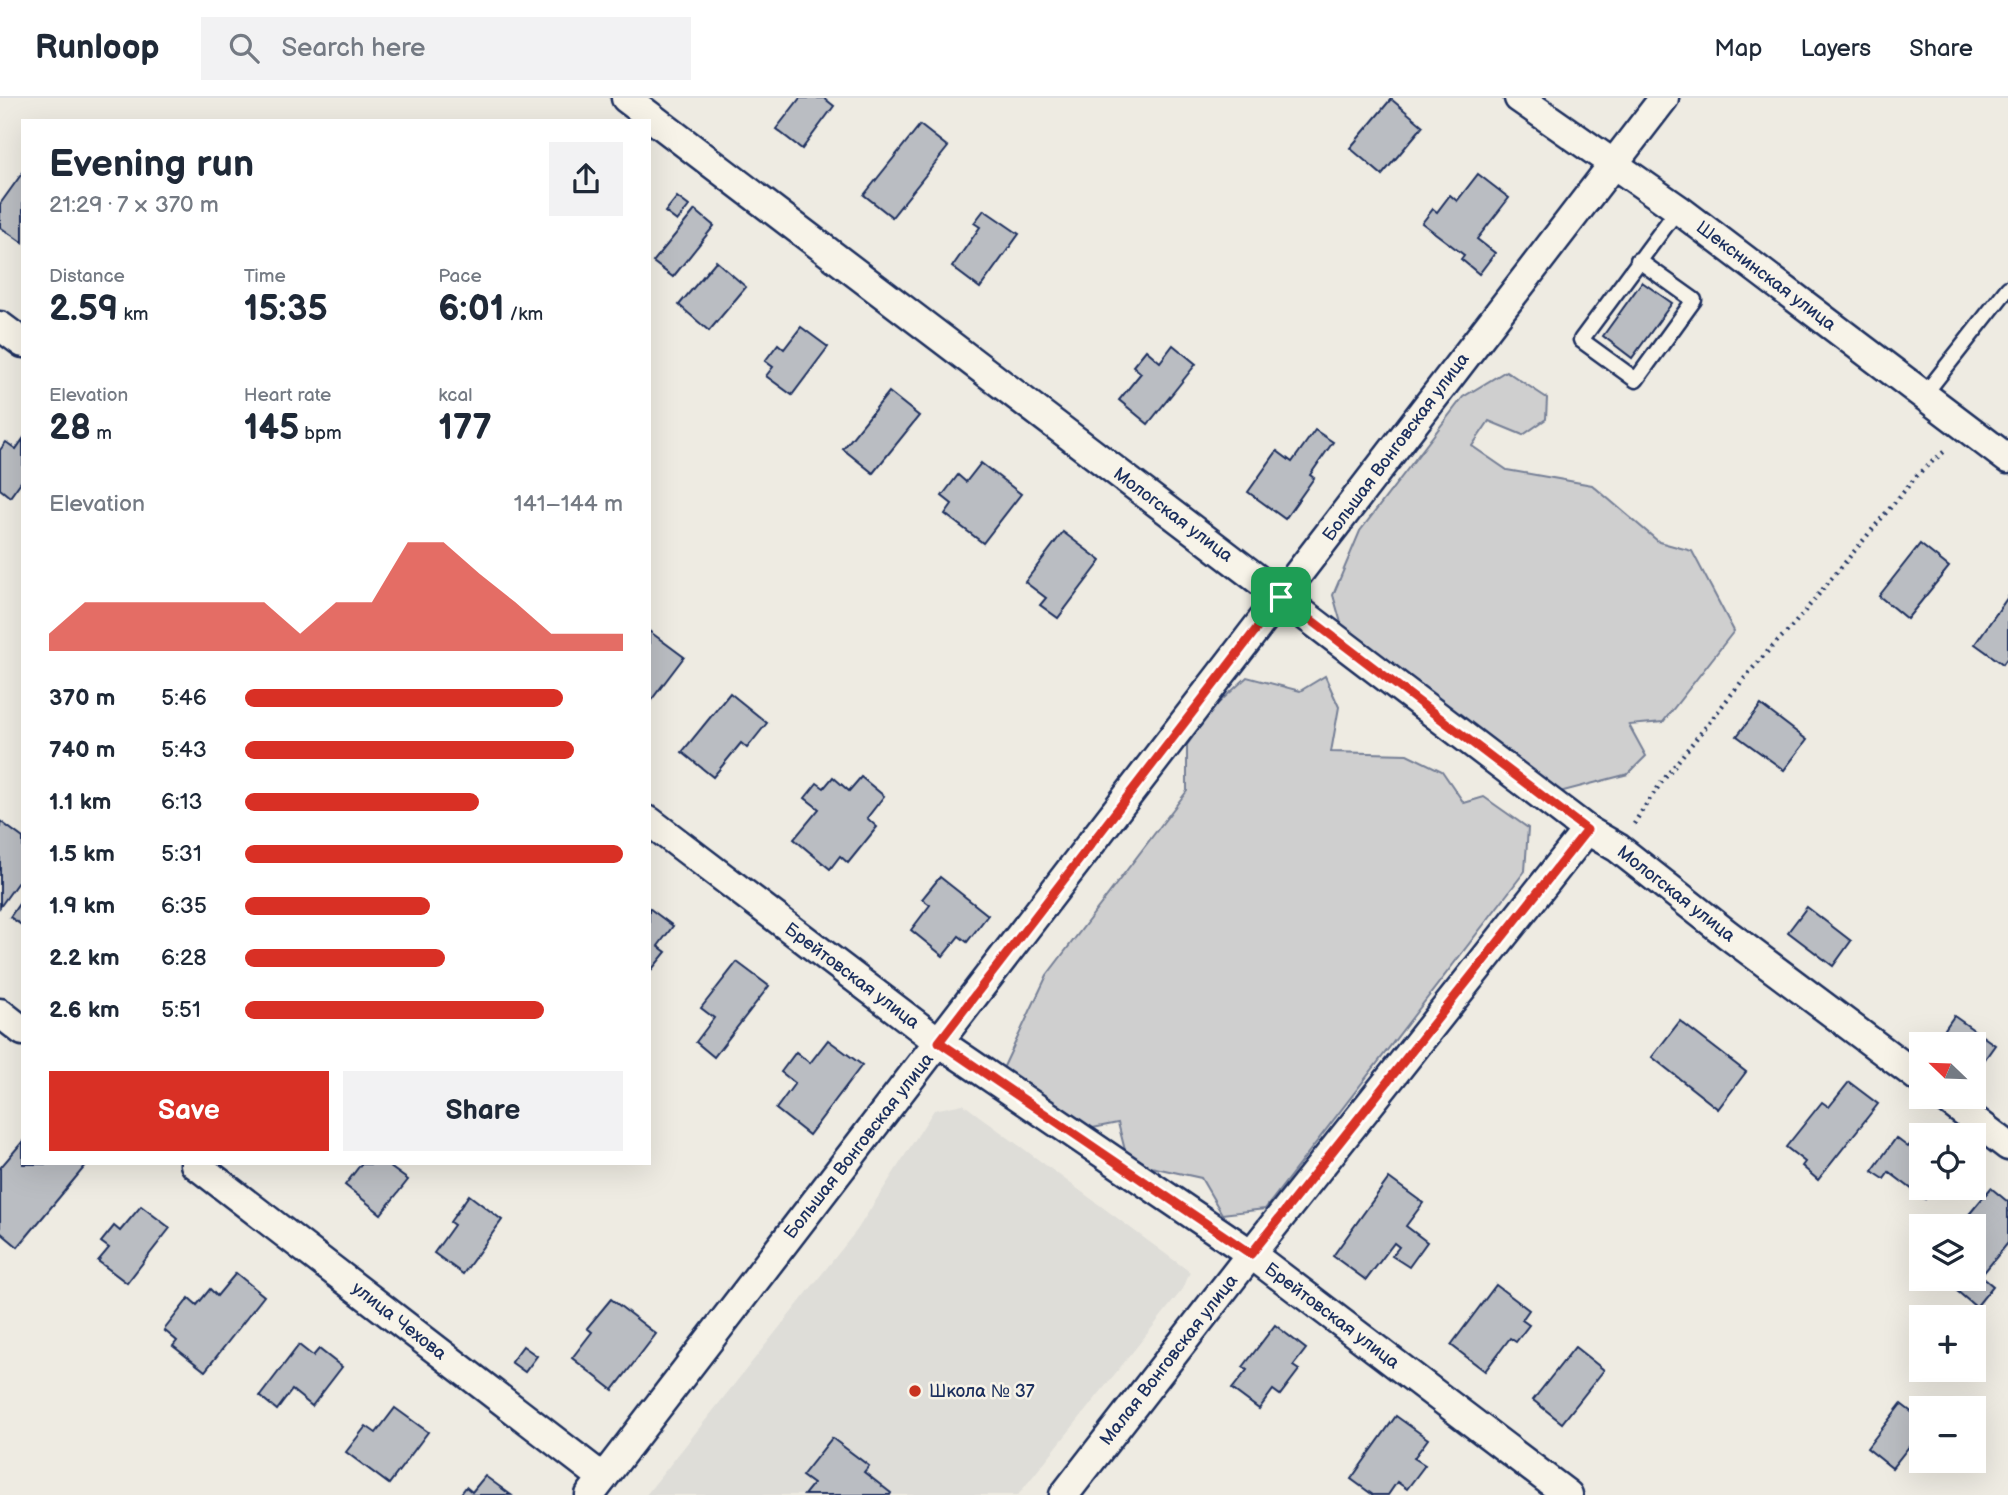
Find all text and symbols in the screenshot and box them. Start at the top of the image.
search box [201,17,691,80]
text: Runloop [35,28,159,68]
icon: search [225,29,263,67]
text: Search here [281,33,425,64]
text: Map [1714,34,1762,63]
text: Layers [1800,34,1871,63]
text: Share [1909,34,1973,63]
text: Evening run [49,142,254,187]
button: share [549,142,623,216]
text: 21:29 · 7 × 370 m [49,191,219,219]
street label: Шекснинская улица [1692,217,1840,336]
text: Distance [49,265,125,288]
text: Time [244,265,286,288]
text: Pace [438,265,482,288]
text: 2.59 [49,288,118,331]
text: 15:35 [244,288,328,331]
text: 6:01 [438,288,504,331]
text: km [118,303,149,326]
text: /km [504,303,543,326]
street label: Большая Вонговская улица [1318,349,1474,545]
text: Elevation [49,384,128,407]
text: Heart rate [244,384,331,407]
text: kcal [438,384,472,407]
text: 28 [49,407,91,450]
text: 145 [244,407,299,450]
text: 177 [438,407,492,450]
text: m [91,422,112,445]
text: bpm [299,422,342,445]
street label: Мологская улица [1109,463,1237,567]
text: Elevation [49,490,145,518]
text: 141–144 m [514,490,623,518]
pin [1251,567,1311,627]
icon: arrive [1262,578,1300,616]
text: 370 m [49,684,115,712]
text: 5:46 [161,684,207,712]
text: 740 m [49,736,115,764]
text: 5:43 [161,736,207,764]
text: 1.1 km [49,788,111,816]
text: 6:13 [161,788,203,816]
text: 1.5 km [49,840,115,868]
text: 5:31 [161,840,202,868]
street label: Мологская улица [1613,841,1739,947]
text: 1.9 km [49,892,115,920]
text: 6:35 [161,892,207,920]
street label: Брейтовская улица [781,919,924,1034]
text: 2.2 km [49,944,120,972]
text: 6:28 [161,944,207,972]
text: 2.6 km [49,996,120,1024]
text: 5:51 [161,996,201,1024]
north arrow [1909,1032,1986,1110]
map controls [1909,1032,1986,1473]
street label: Большая Вонговская улица [780,1049,938,1243]
button: Save [49,1071,329,1151]
button: Share [343,1071,623,1151]
button: locate [1909,1123,1986,1200]
button: layers [1909,1214,1986,1291]
street label: Брейтовская улица [1261,1259,1404,1374]
street label: Малая Вонговская улица [1096,1270,1243,1450]
street label: улица Чехова [348,1278,451,1365]
button: + [1909,1305,1986,1382]
place label: Школа № 37 [929,1381,1035,1402]
marker: Школа № 37 [907,1383,923,1399]
button: − [1909,1396,1986,1473]

